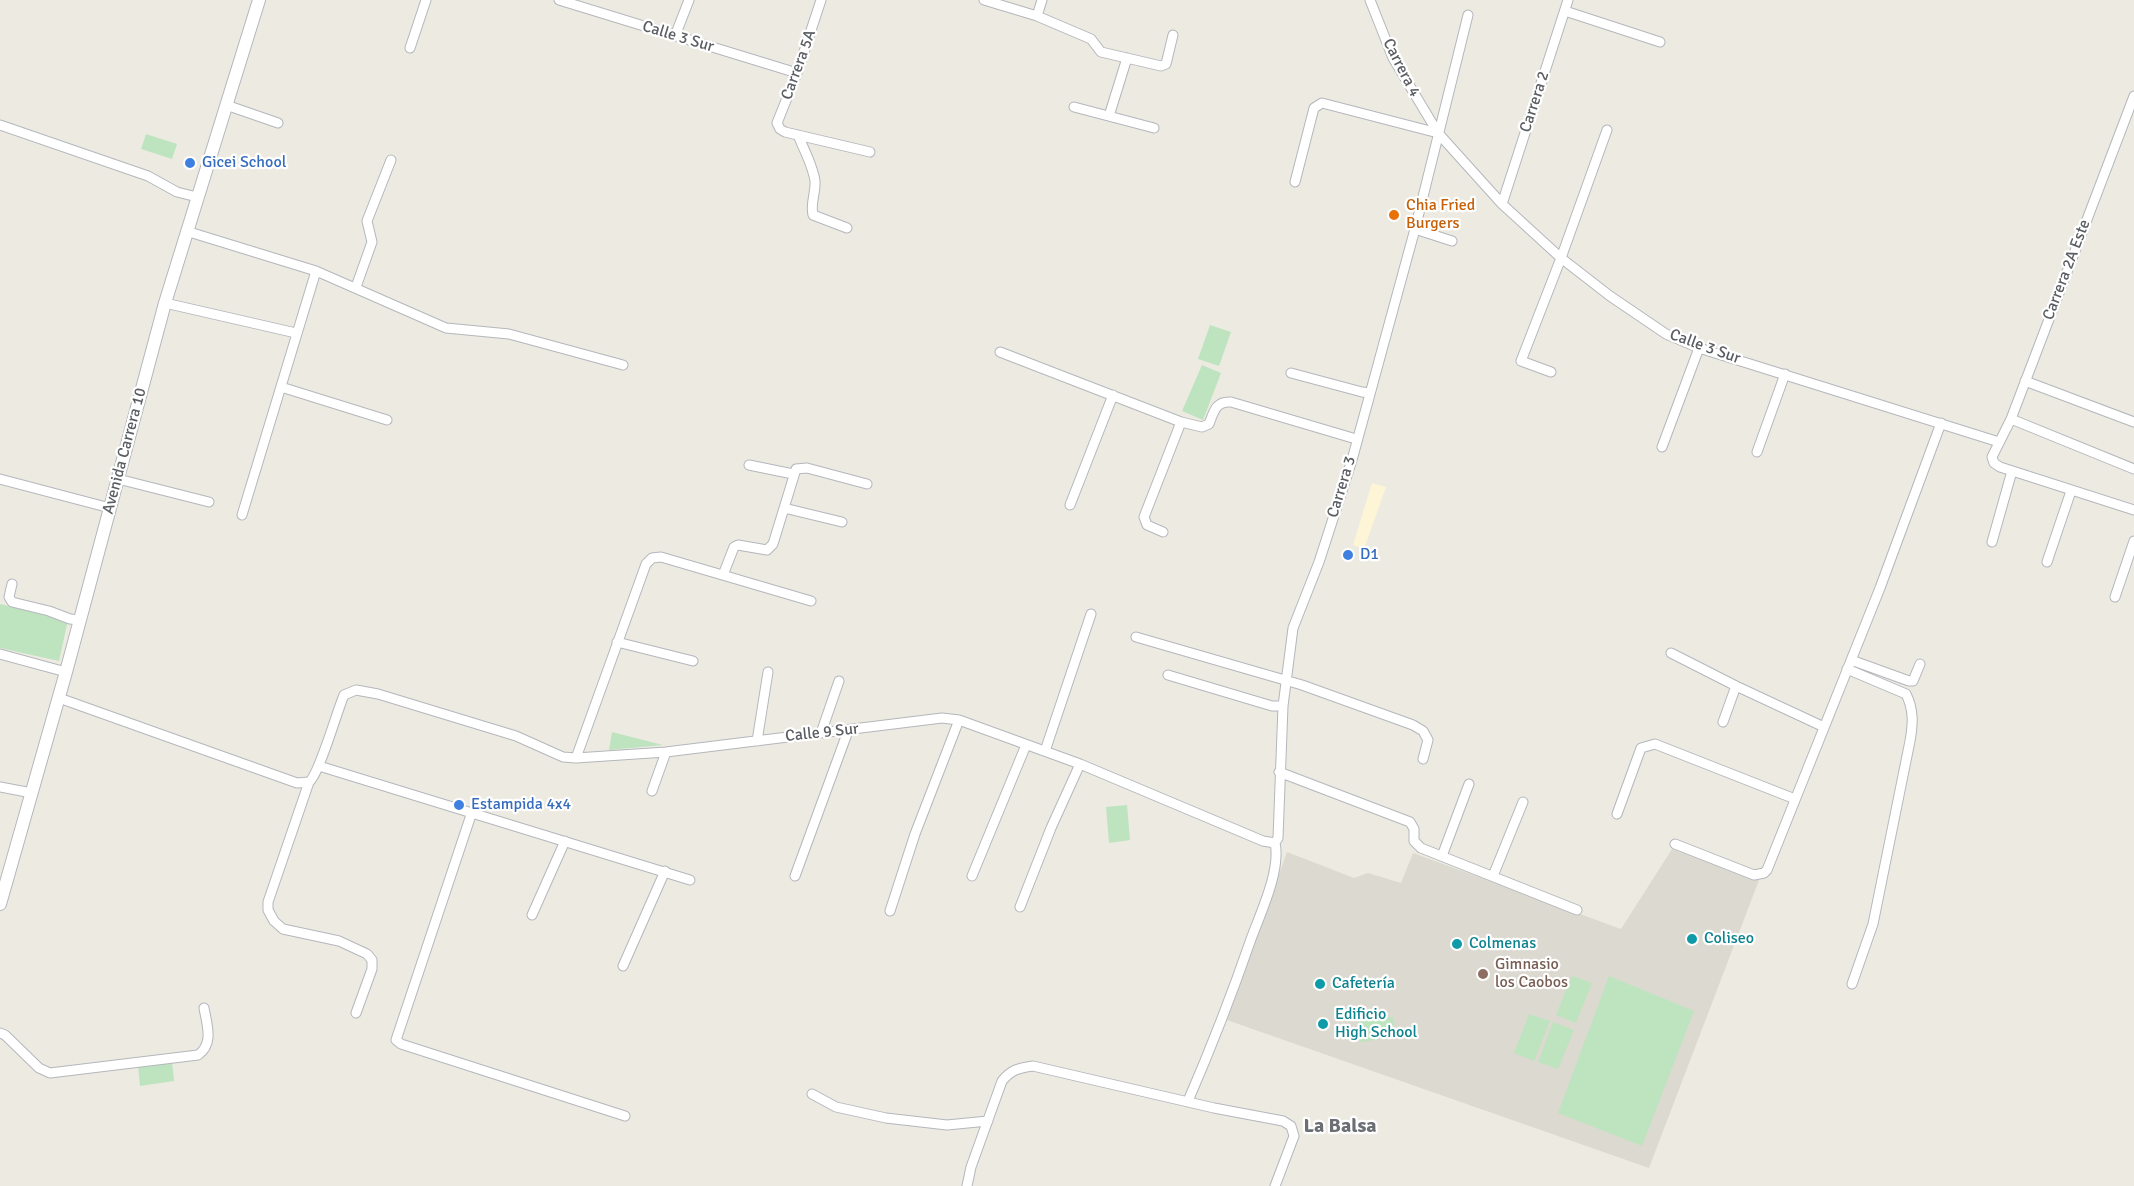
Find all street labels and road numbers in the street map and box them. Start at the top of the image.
street label: Calle 3 Sur [640,17,716,57]
street label: Carrera 5A [778,27,820,103]
street label: Carrera 4 [1378,35,1424,101]
street label: Carrera 2 [1516,69,1554,135]
street label: Carrera 2A Este [2039,217,2095,323]
street label: Calle 3 Sur [1667,325,1743,369]
street label: Avenida Carrera 10 [99,386,151,516]
street label: Carrera 3 [1324,454,1360,520]
street label: Calle 9 Sur [784,720,860,746]

